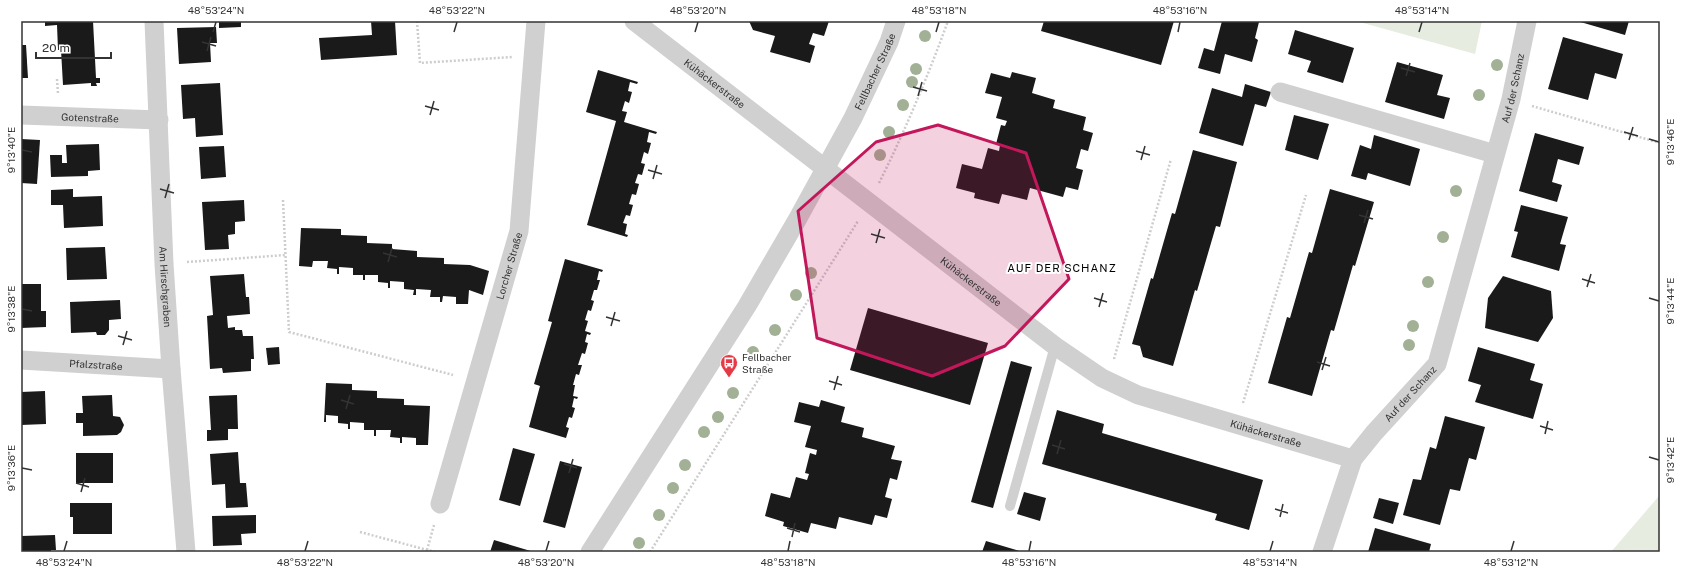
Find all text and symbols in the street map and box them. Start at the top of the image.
text: 48°53'24"N [188,4,244,16]
text: 48°53'22"N [429,4,485,16]
text: 48°53'20"N [670,4,726,16]
text: 48°53'18"N [912,4,966,16]
text: 48°53'16"N [1153,4,1207,16]
text: 48°53'14"N [1395,4,1449,16]
street label: Fellbacher Straße [852,31,898,112]
scale bar [36,34,111,60]
text: 20 m [42,41,70,55]
street label: Auf der Schanz [1499,52,1526,124]
street label: Kühäckerstraße [682,56,748,111]
street label: Gotenstraße [61,110,119,125]
text: 9°13'46"E [1664,119,1676,165]
text: 9°13'40"E [5,127,17,173]
street label: Lorcher Straße [494,230,524,301]
street label: Am Hirschgraben [157,246,174,328]
street label: Kühäckerstraße [938,254,1004,309]
district label: AUF DER SCHANZ [1007,262,1117,274]
text: 9°13'44"E [1664,278,1676,324]
text: 9°13'38"E [5,286,17,332]
place label: Fellbacher Straße [742,351,792,375]
bus stop icon: Fellbacher Straße [719,353,739,378]
street label: Pfalzstraße [69,357,123,372]
street label: Auf der Schanz [1382,363,1439,424]
street label: Kühäckerstraße [1229,417,1303,449]
text: 9°13'42"E [1664,437,1676,483]
text: 9°13'36"E [5,445,17,491]
text: 48°53'24"N [36,556,92,568]
text: 48°53'22"N [277,556,333,568]
text: 48°53'20"N [518,556,574,568]
text: 48°53'18"N [761,556,815,568]
text: 48°53'16"N [1002,556,1056,568]
text: 48°53'14"N [1243,556,1297,568]
text: 48°53'12"N [1484,556,1538,568]

